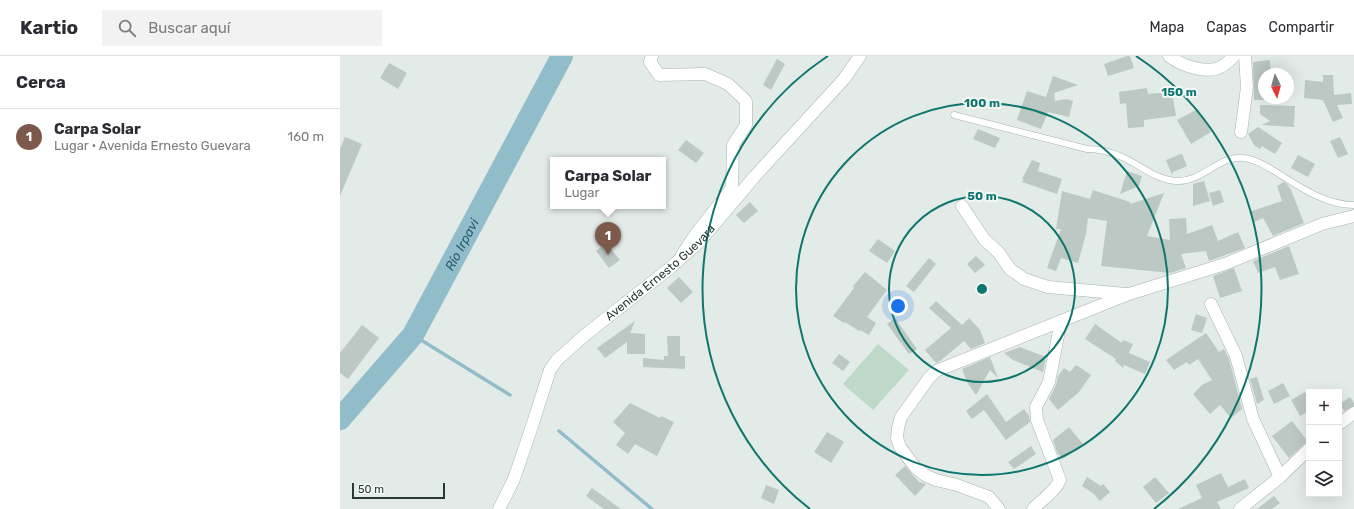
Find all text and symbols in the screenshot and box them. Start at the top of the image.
search box [102,10,382,46]
text: Kartio [20,16,78,39]
icon: search [116,17,138,39]
text: Buscar aquí [148,19,230,37]
text: Mapa [1149,19,1184,36]
text: Capas [1206,19,1247,36]
text: Compartir [1269,19,1334,36]
north arrow [1258,68,1294,104]
text: Cerca [16,72,66,92]
text: 150 m [1161,85,1197,99]
text: 100 m [964,96,1000,110]
text: Carpa Solar [54,120,141,138]
text: 1 [26,129,32,144]
text: 160 m [288,129,324,144]
text: Lugar · Avenida Ernesto Guevara [54,138,251,153]
popup [550,157,666,209]
text: Carpa Solar [565,167,651,185]
text: Lugar [565,185,599,200]
text: 50 m [967,189,997,203]
water label: Río Irpavi [442,215,482,273]
pin: 1 [595,222,621,255]
street label: Avenida Ernesto Guevara [602,222,718,323]
centre of rings [975,282,989,296]
your location [888,296,908,316]
map controls [1306,389,1342,497]
button: + [1306,389,1342,425]
button: − [1306,425,1342,461]
button: layers [1306,461,1342,497]
scale bar [352,481,445,500]
text: 50 m [358,483,384,496]

